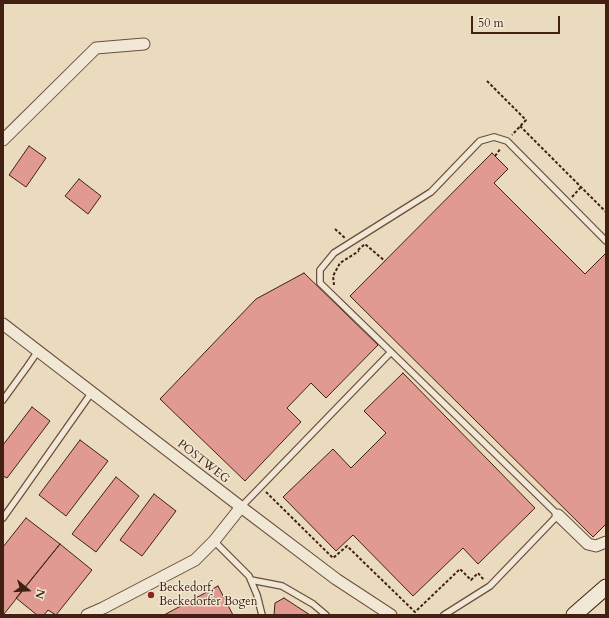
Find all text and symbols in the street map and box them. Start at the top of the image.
scale bar [473,8,562,34]
text: 50 m [478,15,504,31]
street label: POSTWEG [174,437,232,487]
north arrow [8,570,48,610]
place label: Beckedorf, Beckedorfer Bogen [159,581,258,609]
text: N [31,587,48,601]
marker: Beckedorf, Beckedorfer Bogen [146,590,156,600]

